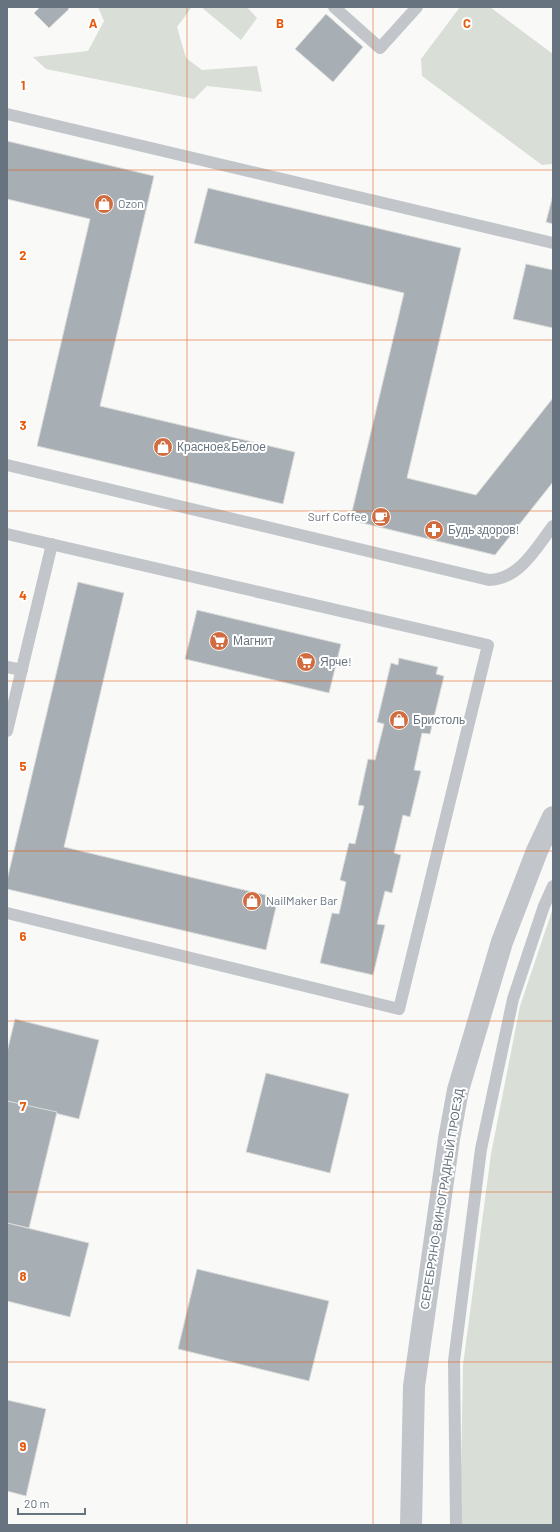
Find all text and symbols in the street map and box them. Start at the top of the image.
text: A [89,15,98,31]
text: B [276,15,284,31]
text: C [463,15,471,31]
text: 1 [21,77,25,93]
shop icon: Ozon [93,193,115,215]
place label: Ozon [118,196,144,210]
text: 2 [19,247,27,263]
text: 3 [19,417,27,433]
shop icon: Красное&Белое [152,436,174,458]
place label: Красное&Белое [177,439,266,454]
cafe icon: Surf Coffee [370,506,392,528]
place label: Surf Coffee [308,509,367,523]
pharmacy icon: Будь здоров! [423,519,445,541]
place label: Будь здоров! [448,522,519,537]
text: 4 [19,587,27,603]
supermarket icon: Магнит [208,630,230,652]
place label: Магнит [233,633,274,647]
supermarket icon: Ярче! [295,651,317,673]
place label: Ярче! [320,654,352,669]
shop icon: Бристоль [388,709,410,731]
place label: Бристоль [413,712,465,727]
text: 5 [19,758,27,774]
shop icon: NailMaker Bar [241,890,263,912]
place label: NailMaker Bar [266,893,338,907]
text: 6 [20,928,27,944]
street label: СЕРЕБРЯНО-ВИНОГРАДНЫЙ ПРОЕЗД [417,1087,466,1311]
text: 7 [20,1098,27,1114]
text: 8 [19,1268,27,1284]
text: 9 [20,1438,27,1454]
scale bar [18,1490,85,1516]
text: 20 m [24,1496,50,1510]

